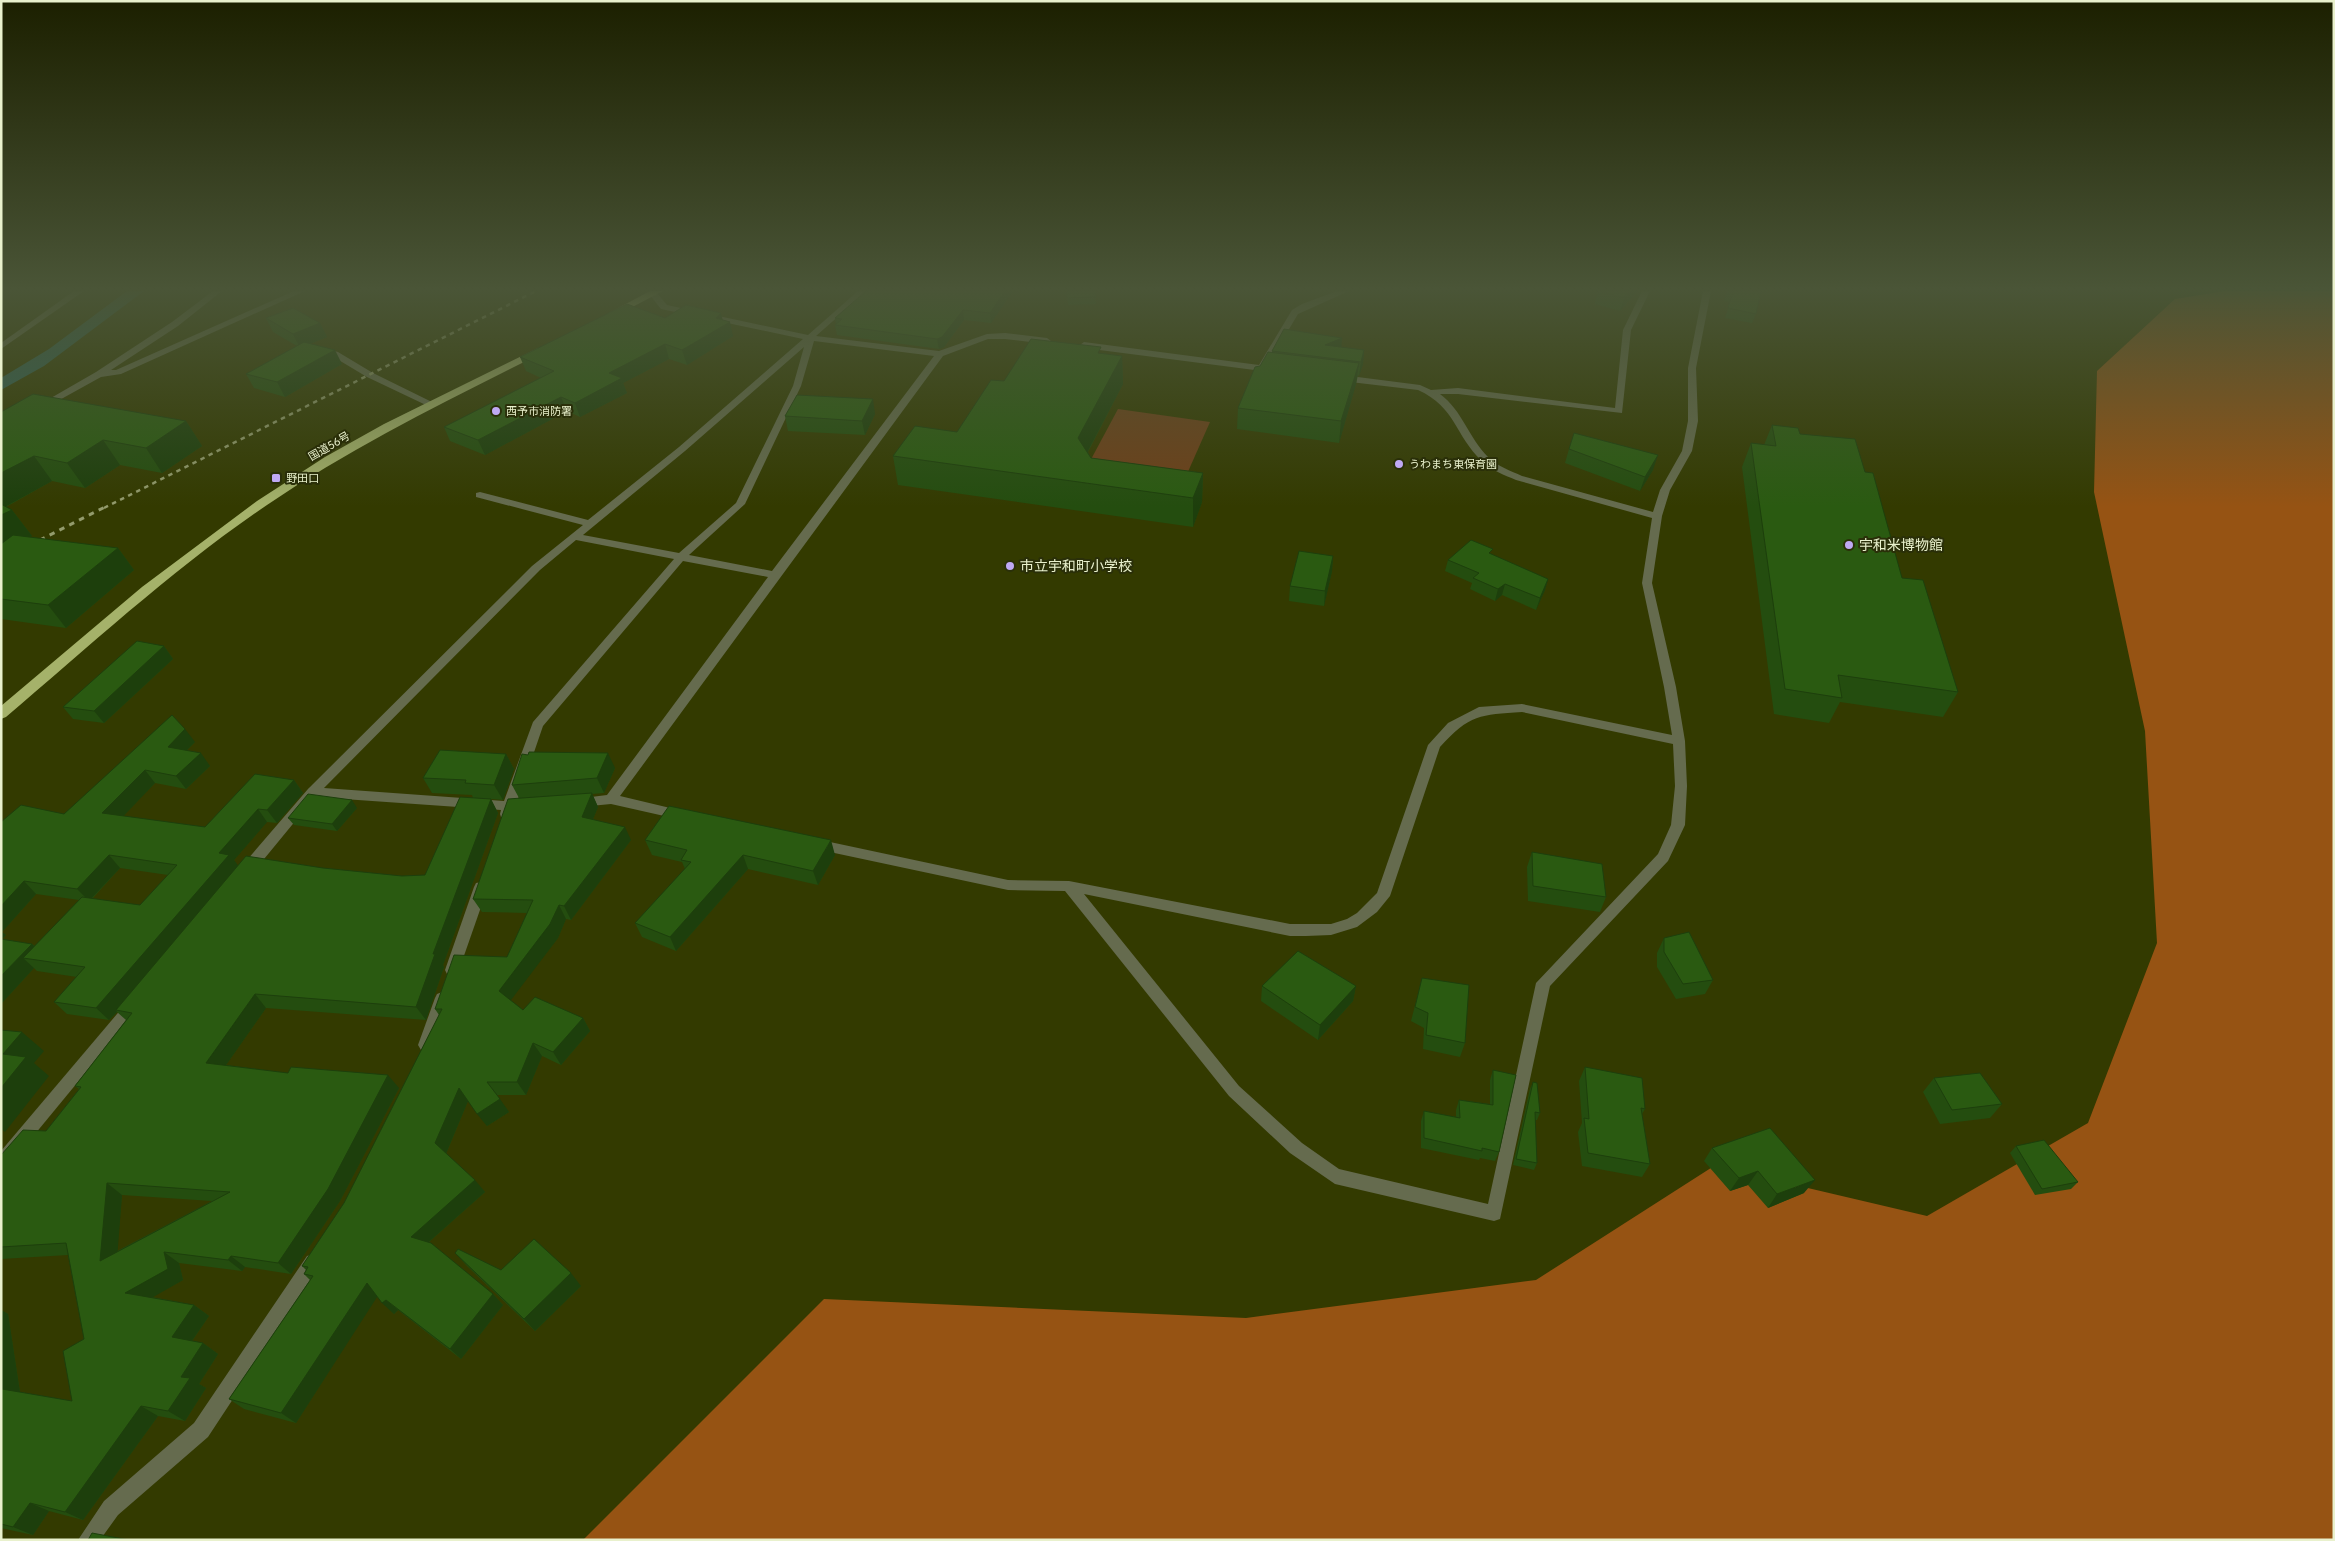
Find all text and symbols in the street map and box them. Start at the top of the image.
place label: 西予市消防署 [506,404,572,417]
marker: 西予市消防署 [490,405,502,417]
street label: 国道56号 [306,428,352,463]
place label: うわまち東保育園 [1409,457,1497,470]
marker: うわまち東保育園 [1393,458,1405,470]
place label: 野田口 [286,471,319,484]
marker: 野田口 [270,472,282,484]
place label: 宇和米博物館 [1859,536,1943,553]
marker: 宇和米博物館 [1843,539,1855,551]
place label: 市立宇和町小学校 [1020,557,1132,574]
marker: 市立宇和町小学校 [1004,560,1016,572]

